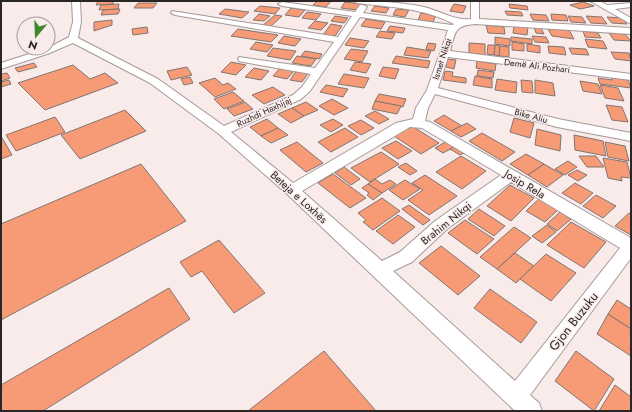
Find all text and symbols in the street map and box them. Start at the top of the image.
north arrow [16,16,56,56]
text: N [26,36,39,54]
street label: Ismet Nikqi [429,36,454,81]
street label: Demë Ali Pozhari [503,55,571,76]
street label: Ruzhdi Haxhijaj [234,93,293,130]
street label: Bike Aliu [513,105,549,126]
street label: Josip Rela [500,164,548,202]
street label: Beteja e Loxhës [267,167,331,227]
street label: Brahim Nikqi [417,198,475,248]
street label: Gjon Buzuku [544,288,603,355]

